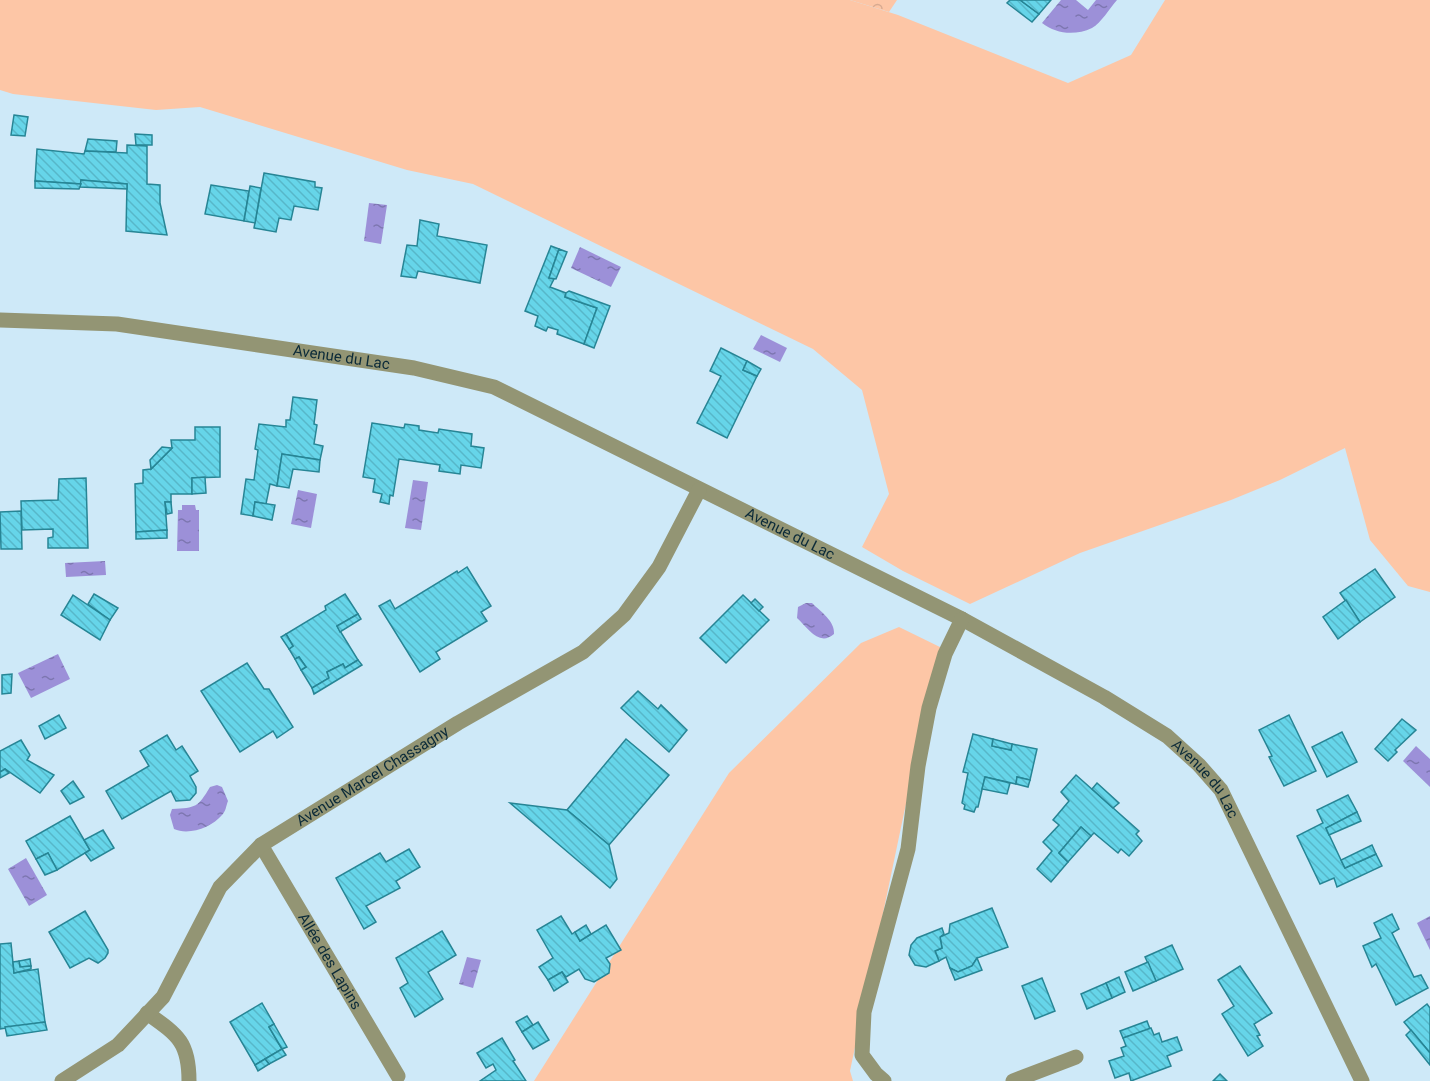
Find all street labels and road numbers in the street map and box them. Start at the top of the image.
street label: Avenue du Lac [292,341,391,373]
street label: Avenue du Lac [742,504,838,564]
street label: Avenue Marcel Chassagny [293,722,452,830]
street label: Avenue du Lac [1168,736,1242,821]
street label: Allée des Lapins [294,910,365,1013]

